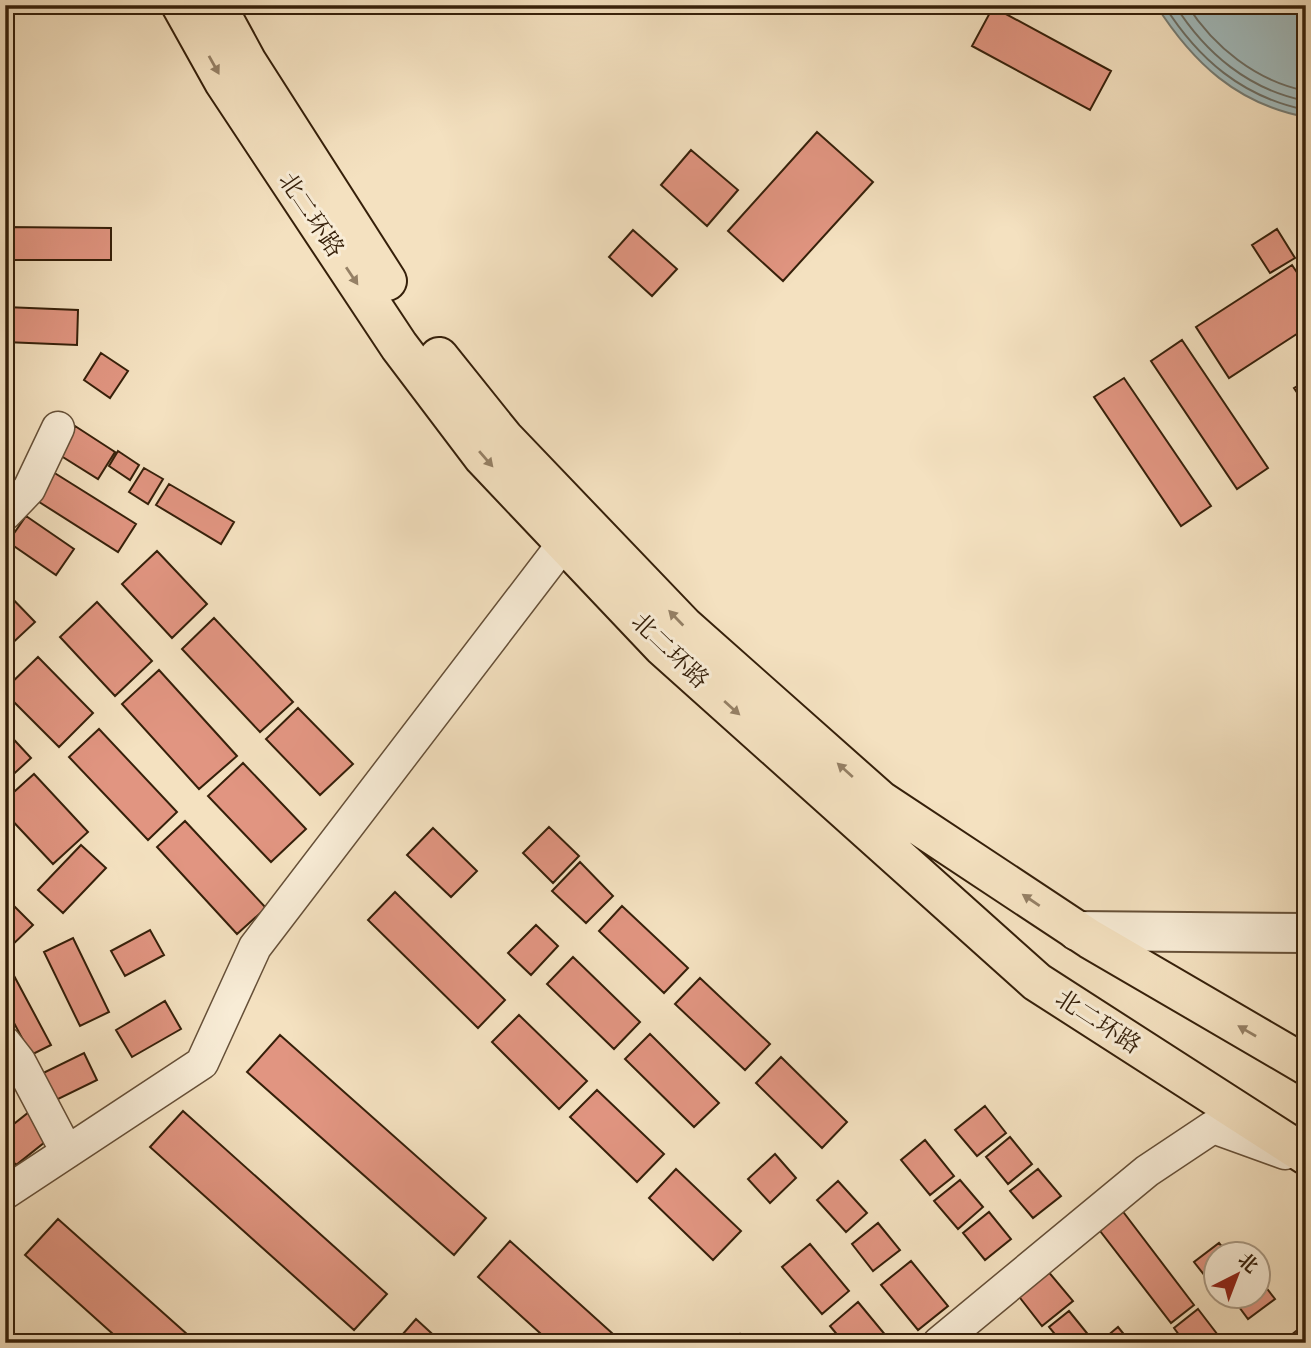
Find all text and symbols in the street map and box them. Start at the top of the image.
one-way arrow [208,55,220,75]
street label: 北二环路 [271,167,351,263]
one-way arrow [345,267,359,285]
one-way arrow [478,451,493,468]
street label: 北二环路 [625,607,715,695]
one-way arrow [667,610,684,627]
one-way arrow [723,700,741,716]
one-way arrow [837,763,854,778]
one-way arrow [1021,894,1041,907]
street label: 北二环路 [1049,983,1147,1061]
one-way arrow [1237,1025,1256,1037]
north arrow [1202,1240,1272,1310]
text: 北 [1233,1248,1263,1278]

